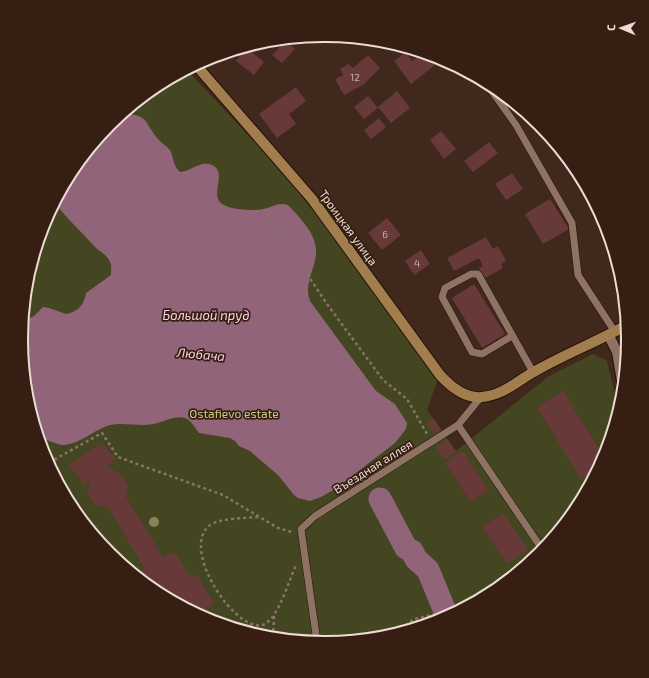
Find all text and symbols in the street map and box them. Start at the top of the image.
north arrow [601,8,641,48]
text: С [604,24,617,31]
house number: 12 [350,71,360,83]
street label: Троицкая улица [316,187,381,268]
house number: 6 [382,228,388,240]
house number: 4 [414,257,420,269]
water label: Большой пруд [162,307,250,323]
water label: Любача [175,344,226,364]
park label: Ostafievo estate [189,406,279,420]
street label: Въездная аллея [330,436,414,496]

